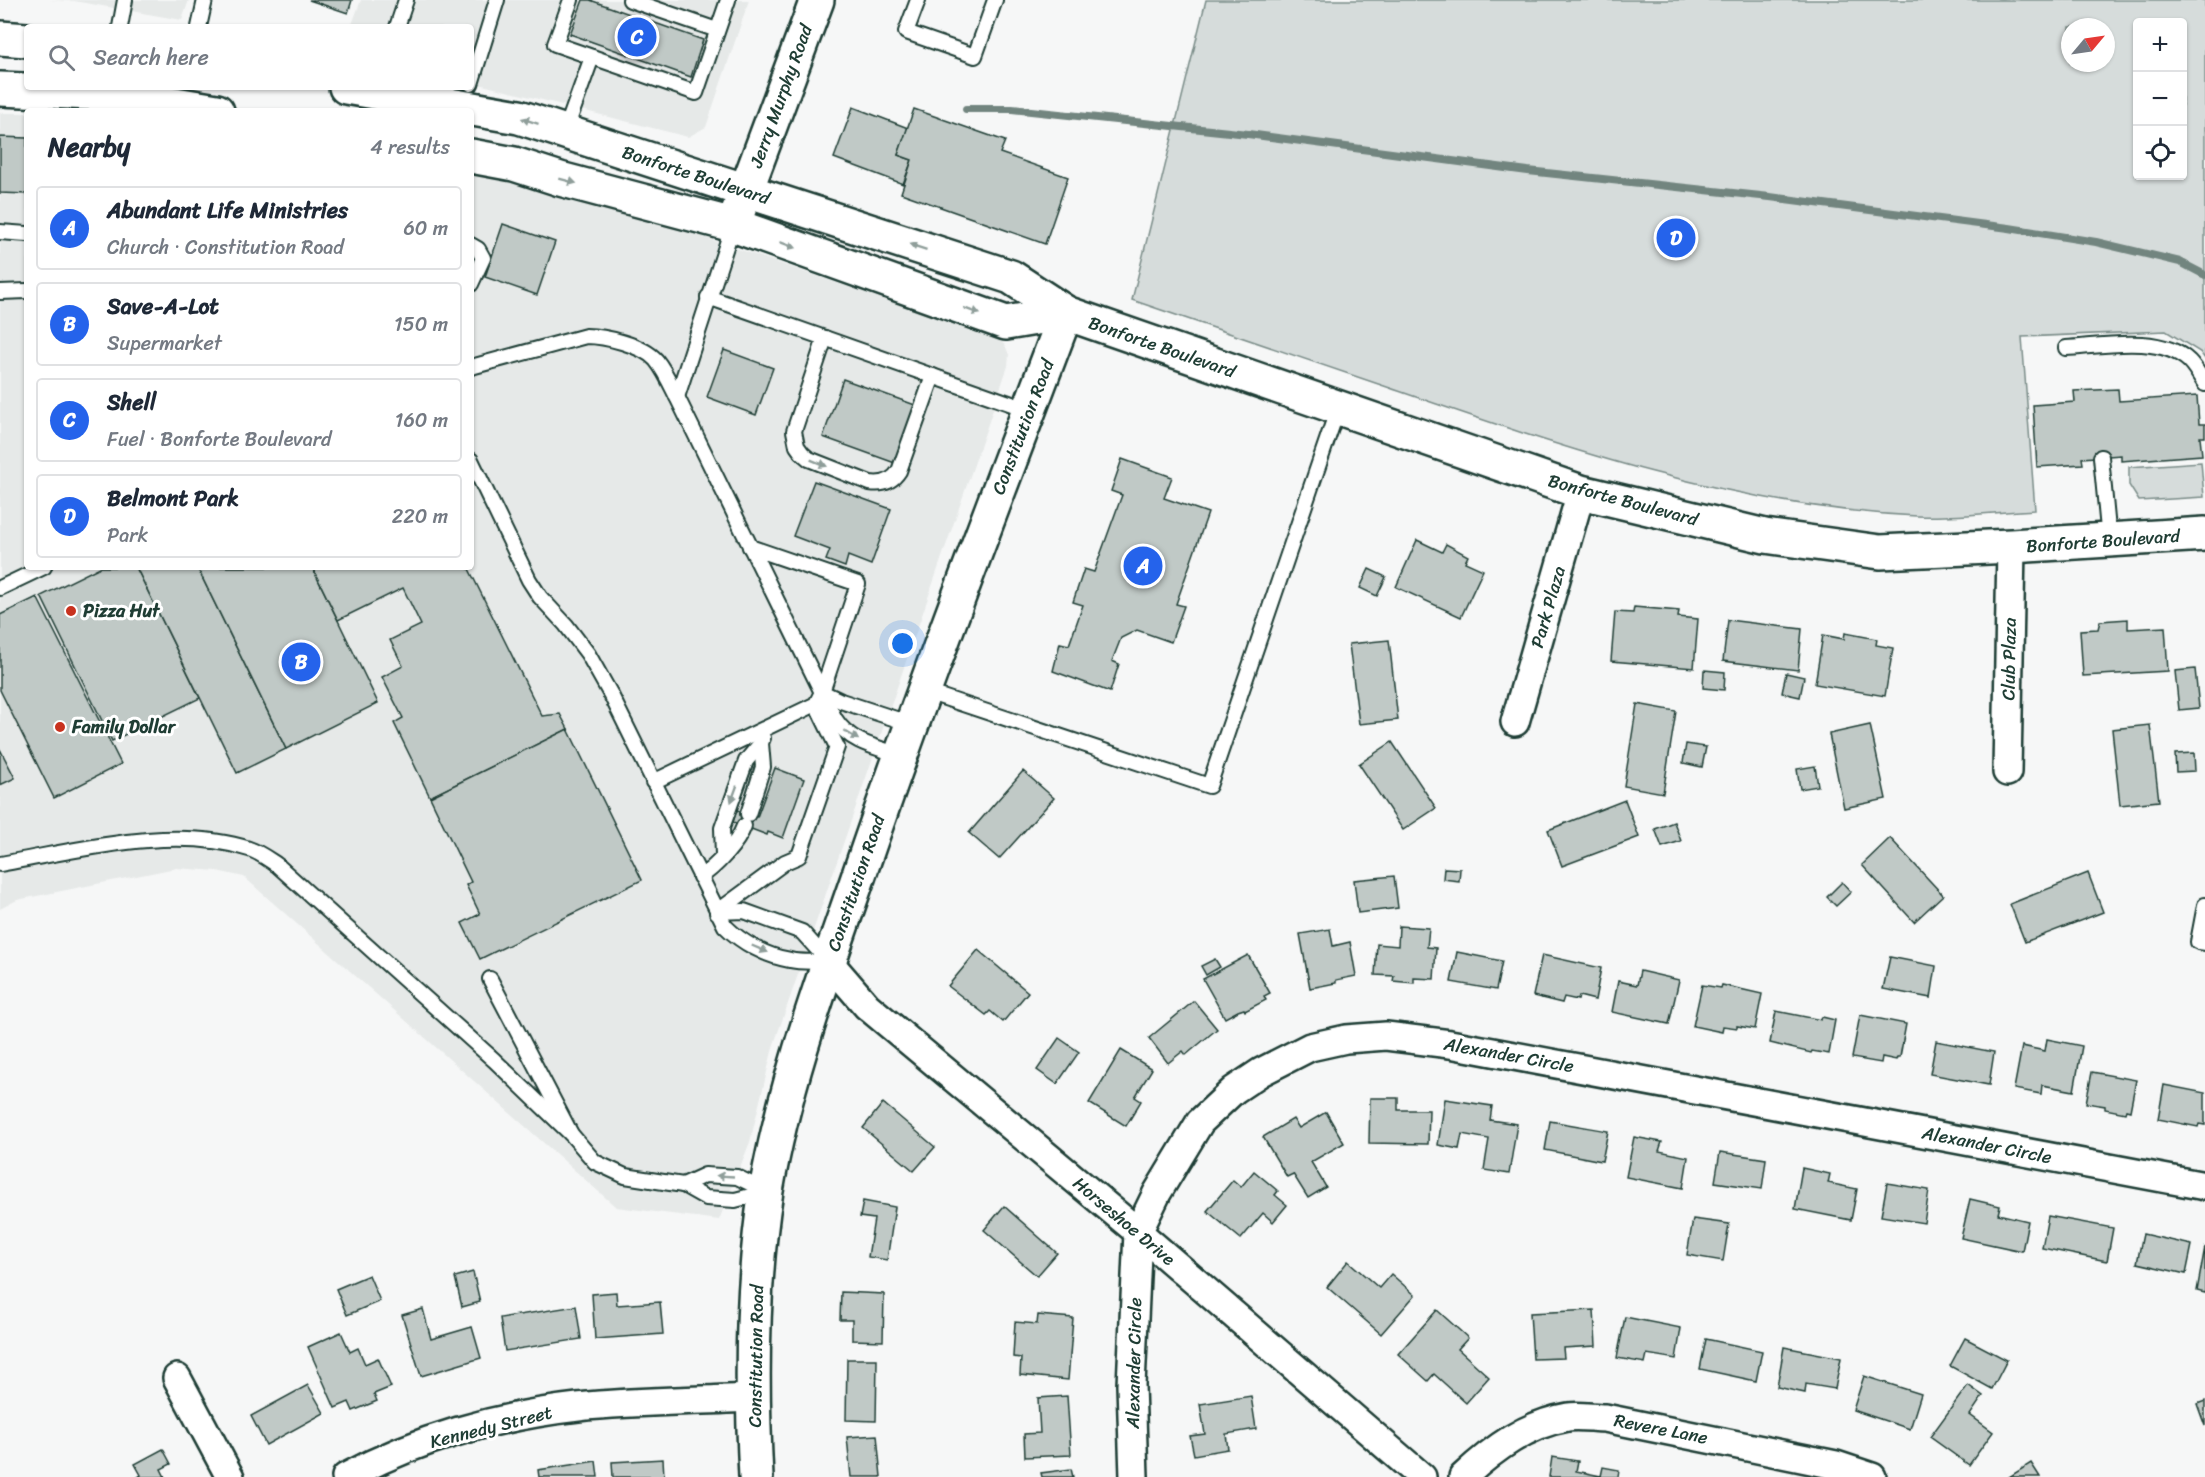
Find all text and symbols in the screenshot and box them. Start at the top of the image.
pin: C [618,15,656,60]
street label: Jerry Murphy Road [740,18,822,173]
north arrow [2061,18,2115,72]
map controls [2133,18,2187,180]
button: + [2133,18,2187,72]
search box [24,24,474,90]
text: Search here [93,38,209,77]
icon: search [45,41,78,74]
button: − [2133,72,2187,126]
one-way arrow [521,115,539,125]
text: Nearby [48,124,130,170]
button: locate [2133,126,2187,180]
text: 4 results [370,130,450,165]
street label: Bonforte Boulevard [618,136,776,214]
one-way arrow [559,177,577,186]
text: Abundant Life Ministries [107,191,348,230]
text: A [63,211,76,246]
text: 60 m [403,211,448,246]
pin: D [1656,216,1696,260]
text: Church · Constitution Road [107,230,344,265]
one-way arrow [779,240,797,250]
one-way arrow [909,242,927,251]
text: Save-A-Lot [107,287,219,326]
one-way arrow [963,306,981,316]
text: B [63,307,76,342]
text: 150 m [394,307,448,342]
street label: Bonforte Boulevard [1084,307,1241,388]
text: Supermarket [107,326,222,361]
street label: Constitution Road [982,353,1064,499]
text: Shell [107,383,156,422]
text: C [63,403,76,438]
text: 160 m [395,403,448,438]
text: Fuel · Bonforte Boulevard [107,422,331,457]
one-way arrow [810,458,828,468]
street label: Bonforte Boulevard [1544,465,1703,536]
text: Belmont Park [107,479,239,518]
text: D [64,499,75,534]
text: 220 m [392,499,448,534]
text: Park [107,518,148,553]
street label: Bonforte Boulevard [2025,520,2182,562]
pin: A [1124,544,1162,588]
street label: Park Plaza [1521,562,1575,652]
place label: Pizza Hut [83,595,161,627]
marker: Pizza Hut [64,604,78,618]
street label: Club Plaza [1992,617,2026,701]
your location [888,629,917,658]
pin: B [282,640,320,684]
place label: Family Dollar [71,711,177,743]
marker: Family Dollar [53,720,67,734]
one-way arrow [843,730,859,741]
one-way arrow [729,785,739,803]
street label: Constitution Road [818,809,895,956]
one-way arrow [751,944,769,954]
street label: Alexander Circle [1441,1028,1576,1082]
street label: Alexander Circle [1918,1117,2055,1173]
street label: Horseshoe Drive [1065,1168,1183,1274]
one-way arrow [716,1172,735,1181]
street label: Constitution Road [739,1283,773,1428]
street label: Alexander Circle [1117,1297,1151,1430]
street label: Kennedy Street [426,1396,556,1458]
street label: Revere Lane [1611,1404,1711,1454]

